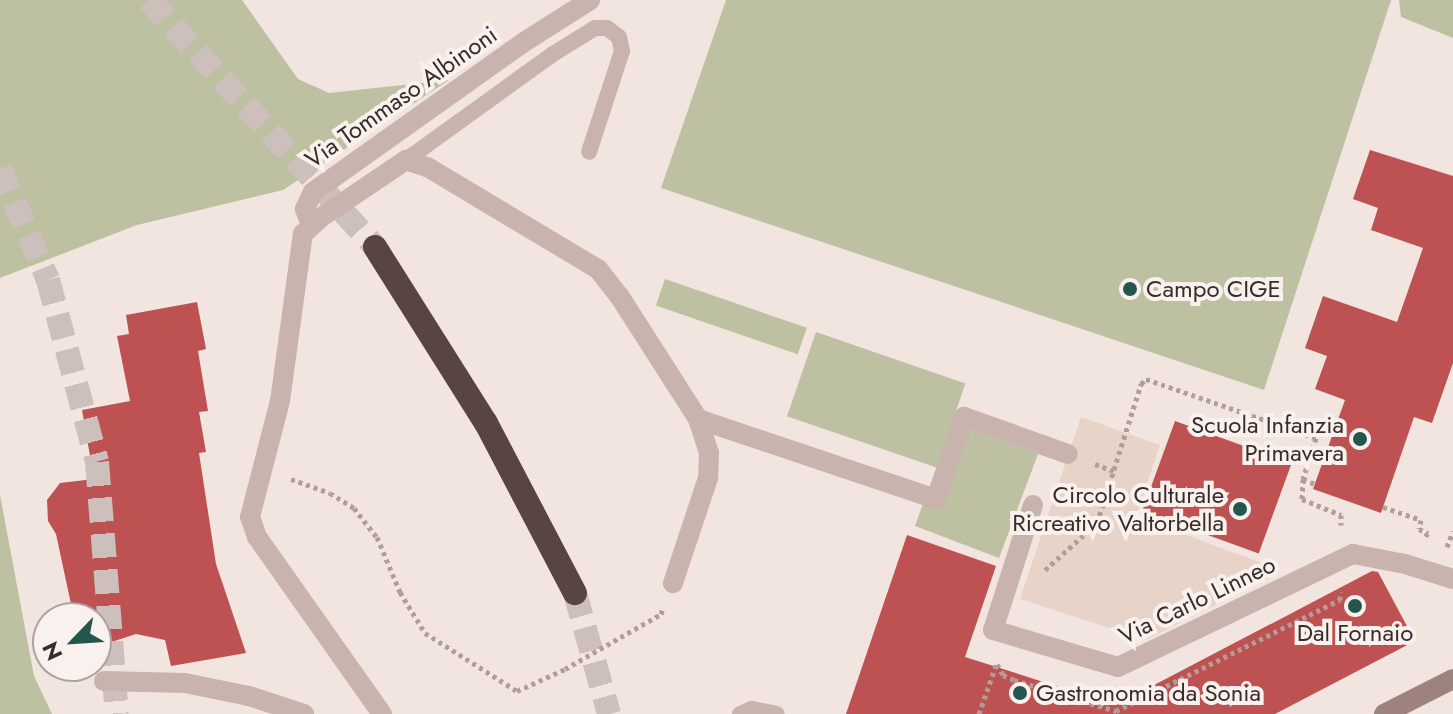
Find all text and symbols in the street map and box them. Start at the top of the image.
street label: Via Tommaso Albinoni [300,20,502,174]
place label: Campo CIGE [1146,275,1281,303]
marker: Campo CIGE [1121,280,1139,298]
place label: Scuola Infanzia Primavera [1191,411,1344,467]
marker: Scuola Infanzia Primavera [1351,430,1369,448]
place label: Circolo Culturale Ricreativo Valtorbella [1012,481,1224,537]
marker: Circolo Culturale Ricreativo Valtorbella [1231,500,1249,518]
street label: Via Carlo Linneo [1114,550,1280,650]
marker: Dal Fornaio [1346,597,1364,615]
north arrow [32,602,112,682]
place label: Dal Fornaio [1297,619,1413,647]
text: N [34,637,70,666]
place label: Gastronomia da Sonia [1036,679,1261,707]
marker: Gastronomia da Sonia [1011,684,1029,702]

